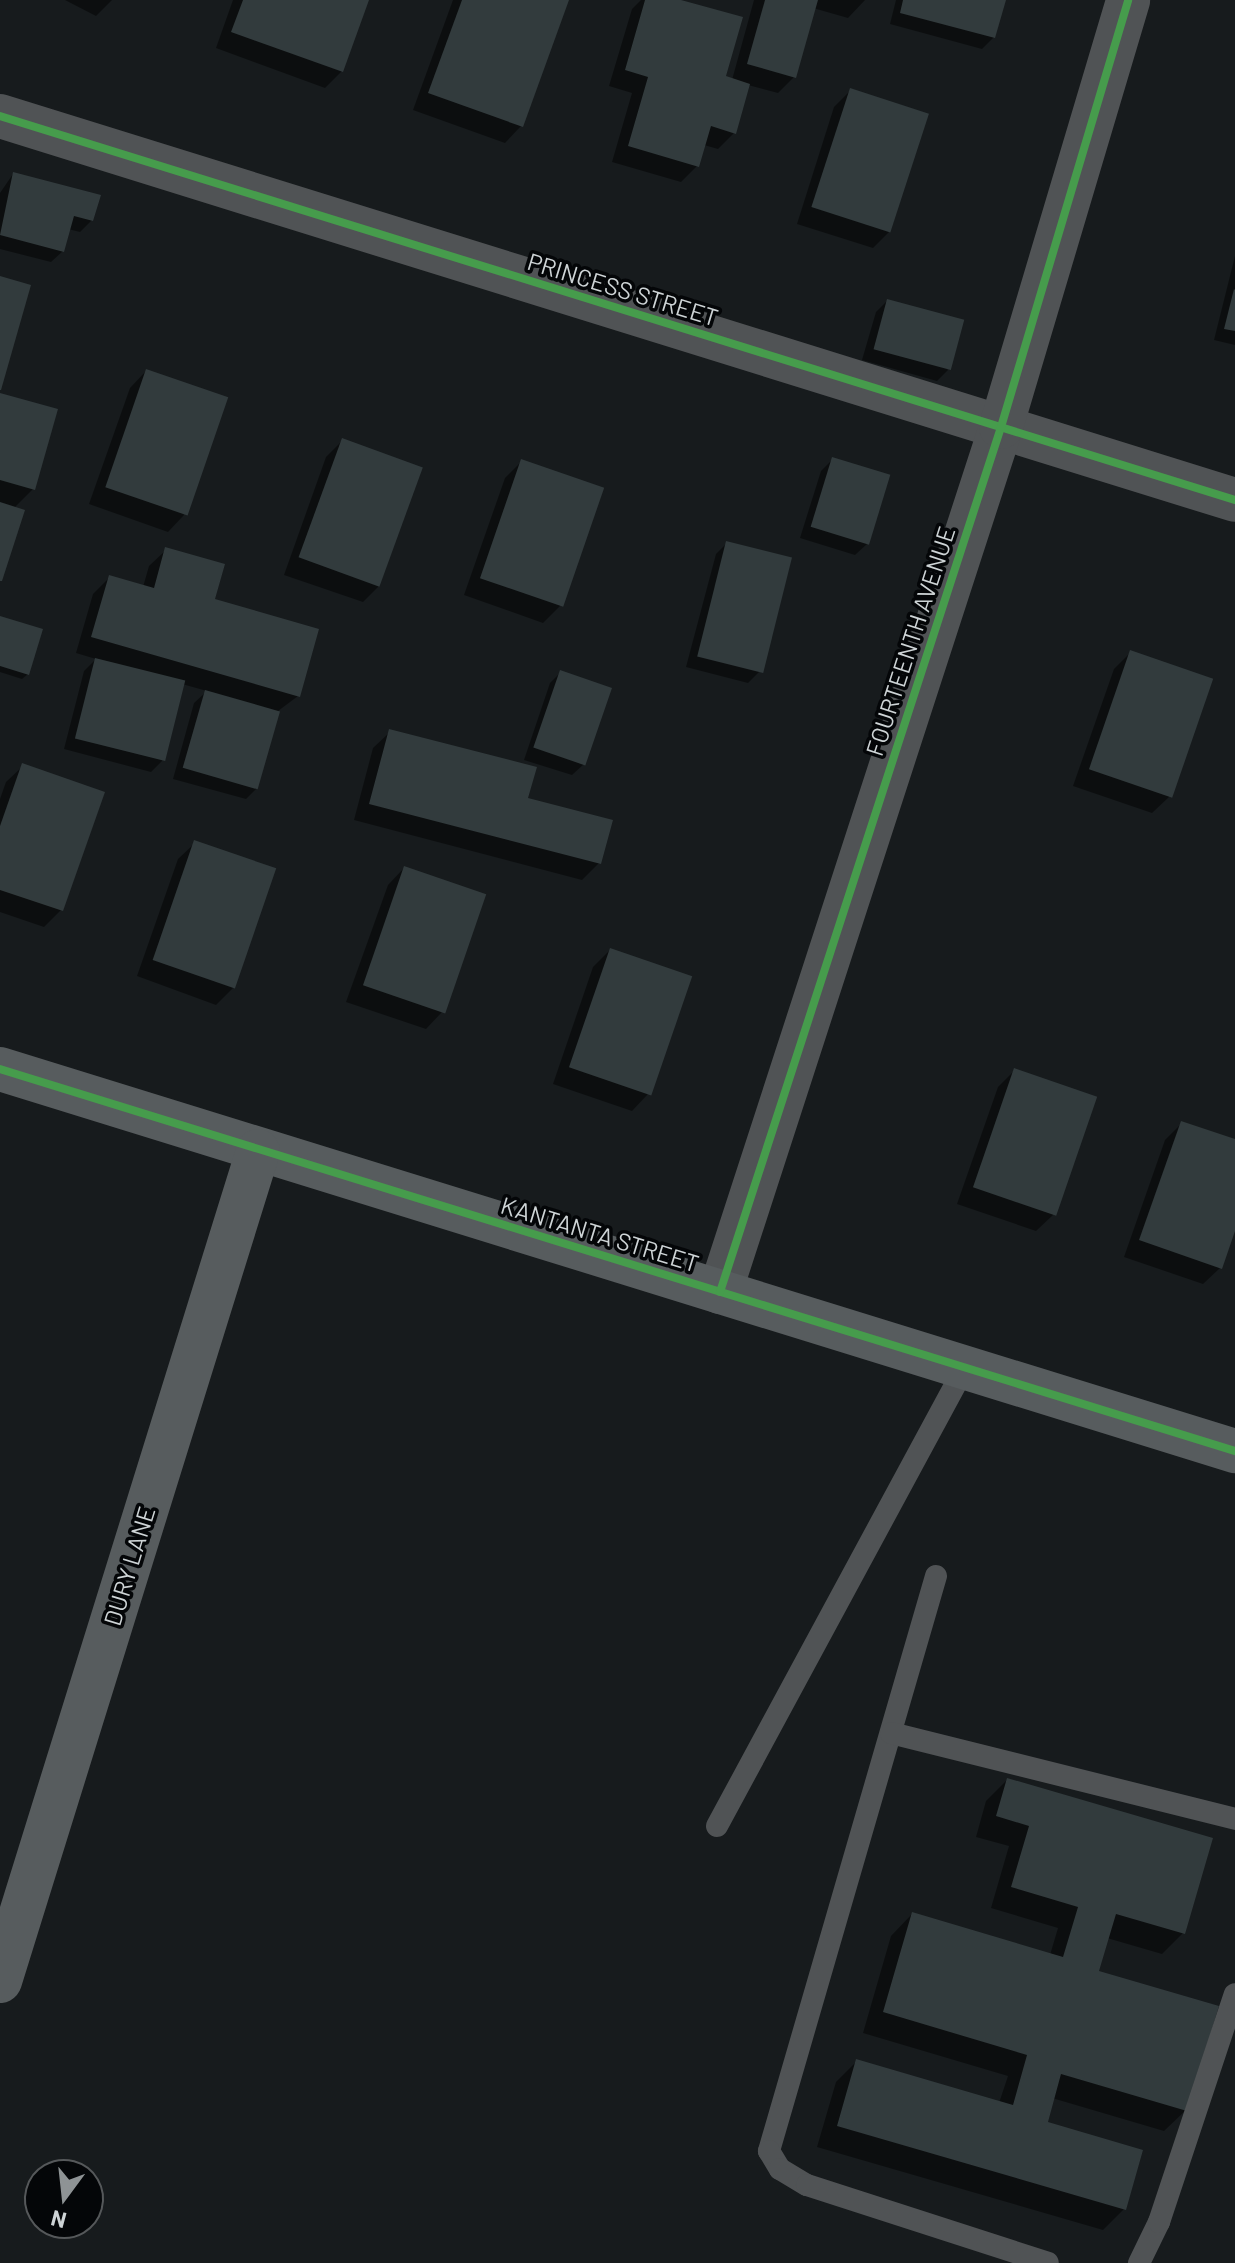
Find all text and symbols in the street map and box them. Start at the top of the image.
street label: PRINCESS STREET [524,246,722,332]
street label: FOURTEENTH AVENUE [859,523,961,759]
street label: KANTANTA STREET [498,1190,702,1278]
street label: DURY LANE [97,1503,161,1629]
north arrow [24,2159,104,2239]
text: N [48,2206,69,2235]

